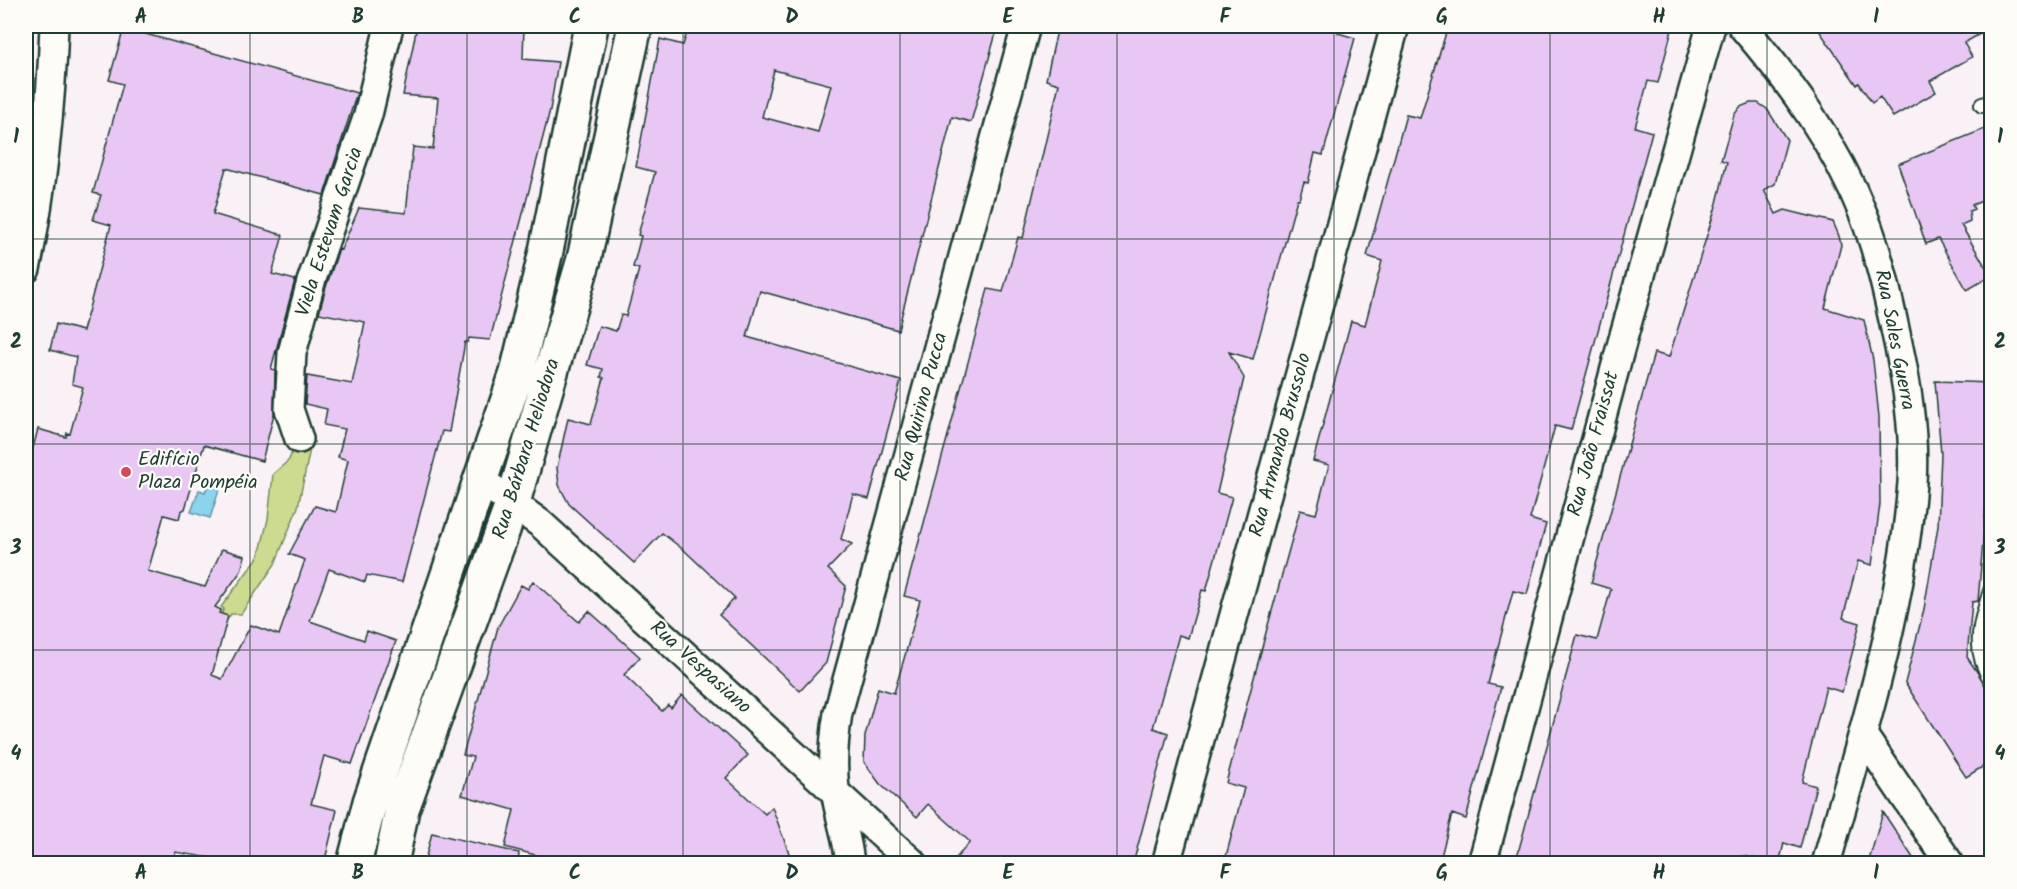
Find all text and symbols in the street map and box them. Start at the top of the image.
text: A [135,2,147,34]
text: B [352,2,364,34]
text: C [569,2,581,34]
text: D [785,2,799,34]
text: E [1002,2,1014,34]
text: F [1220,2,1232,34]
text: G [1436,2,1448,34]
text: H [1652,2,1666,34]
text: I [1873,2,1879,34]
text: 1 [13,122,19,154]
text: 1 [1997,122,2003,154]
street label: Viela Estevam Garcia [287,143,373,321]
street label: Rua Sales Guerra [1865,267,1923,413]
text: 2 [10,327,22,359]
text: 2 [1994,327,2006,359]
street label: Rua Quirino Pucca [887,329,957,485]
street label: Rua Armando Brussolo [1241,349,1321,541]
street label: Rua Bárbara Heliodora [484,355,570,543]
street label: Rua João Fraissat [1559,368,1629,520]
place label: Edifício Plaza Pompéia [138,444,258,499]
marker: Edifício Plaza Pompéia [119,465,133,479]
text: 3 [10,533,22,565]
text: 3 [1994,533,2006,565]
street label: Rua Vespasiano [642,613,758,723]
text: 4 [11,739,22,771]
text: 4 [1995,739,2006,771]
text: A [135,858,147,889]
text: B [352,858,364,889]
text: C [569,858,581,889]
text: D [785,858,799,889]
text: E [1002,858,1014,889]
text: F [1220,858,1232,889]
text: G [1436,858,1448,889]
text: H [1652,858,1666,889]
text: I [1873,858,1879,889]

